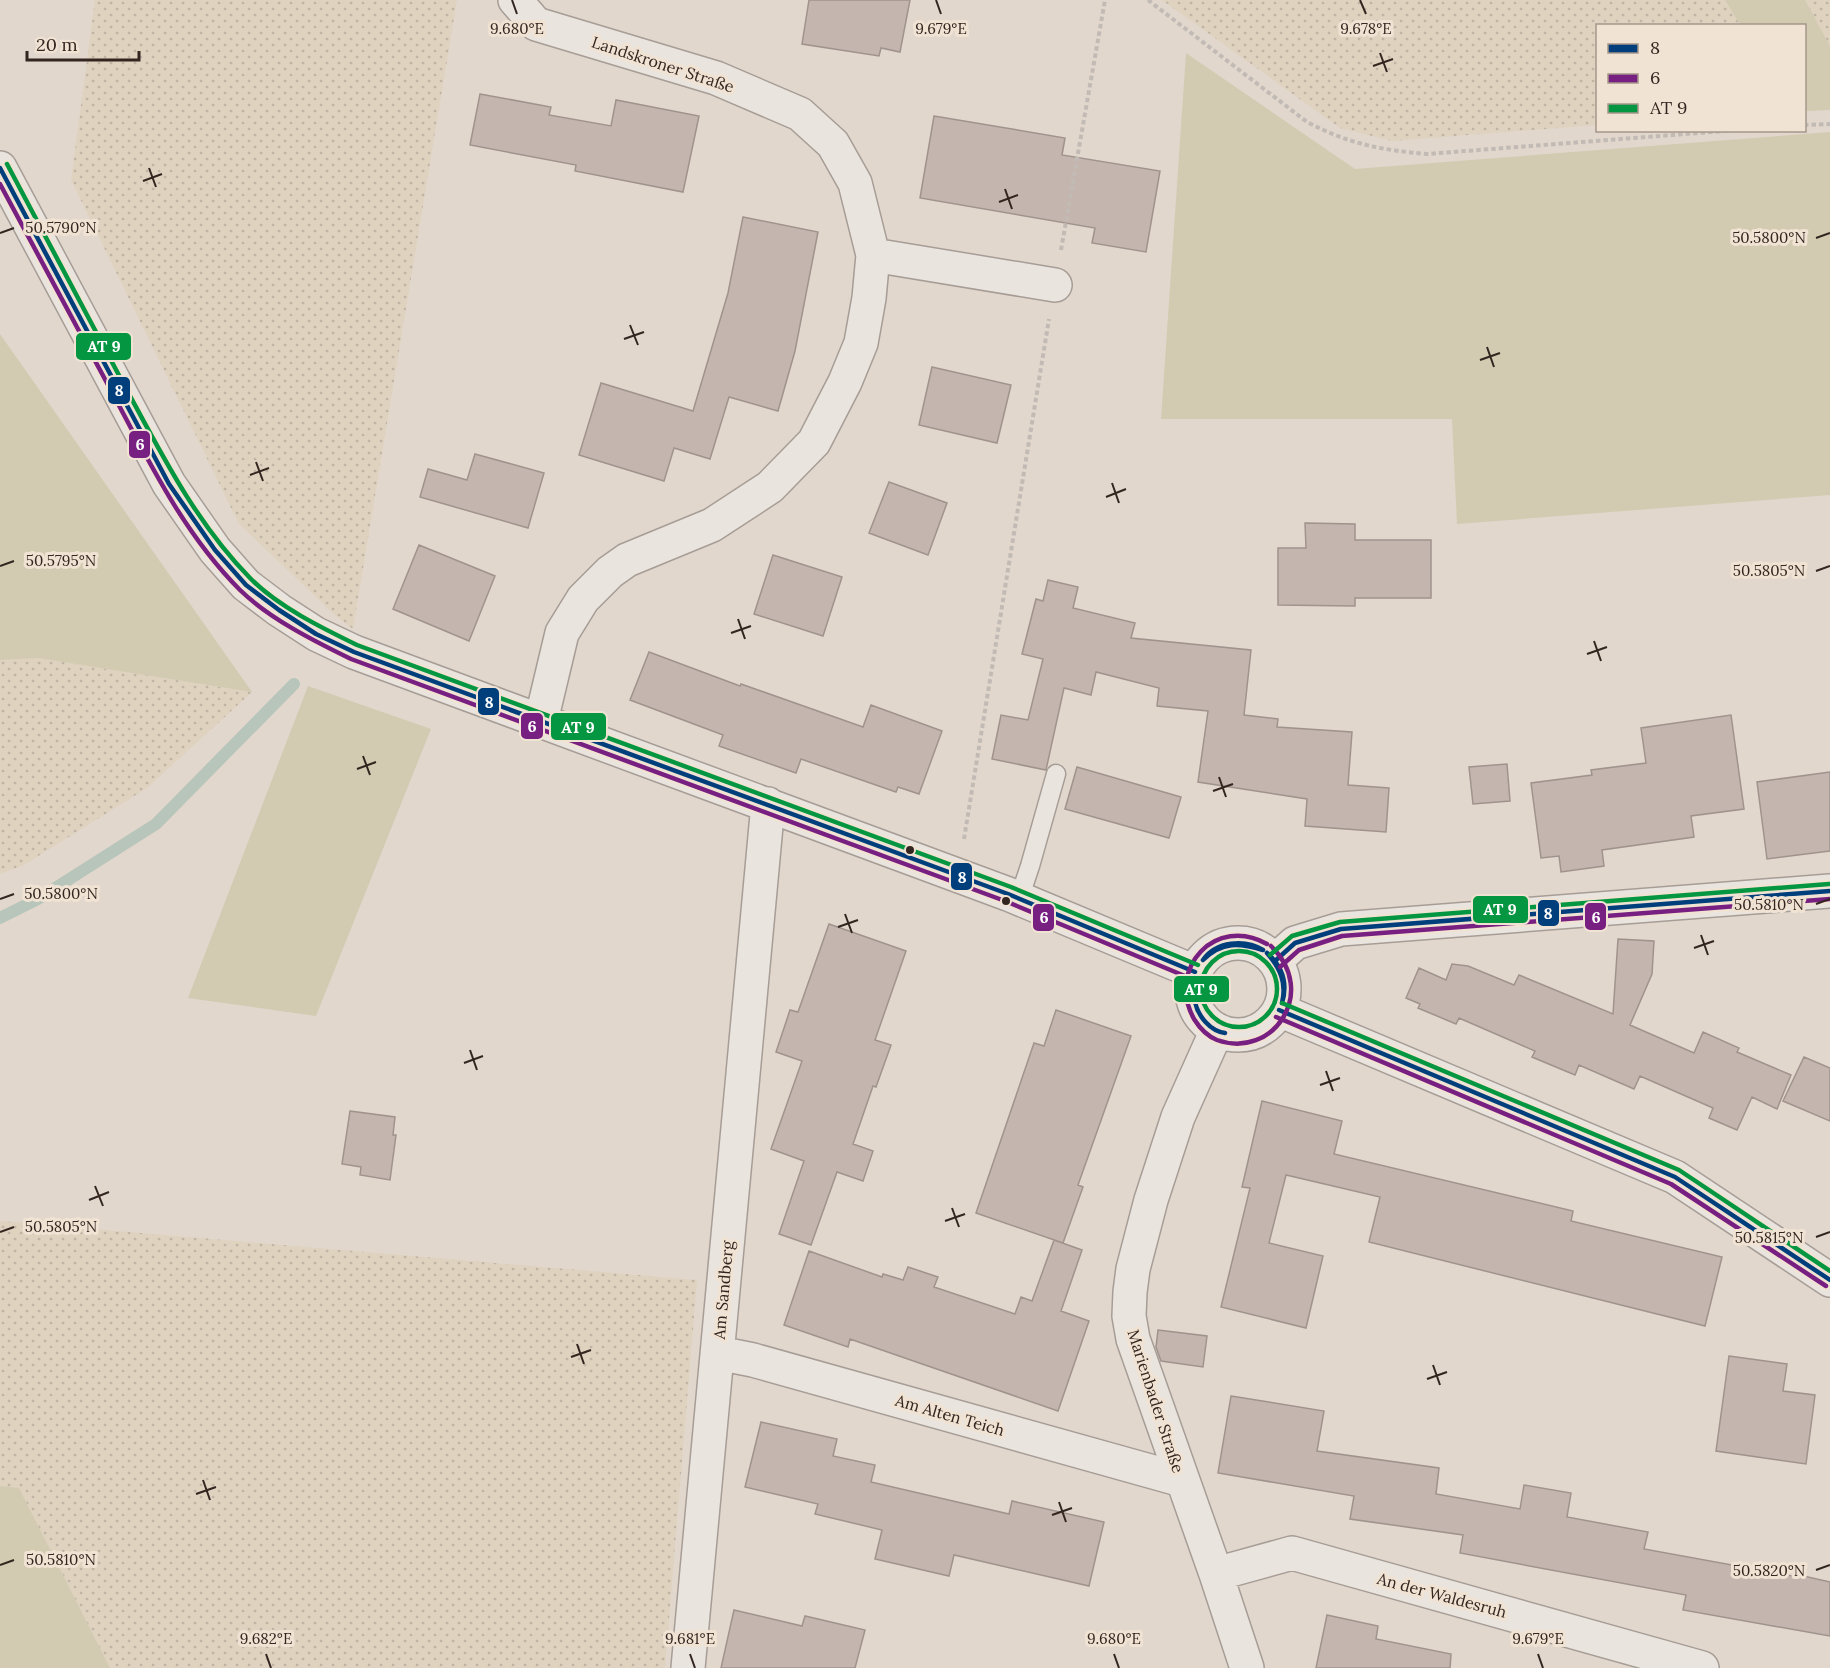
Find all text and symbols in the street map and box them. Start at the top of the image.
text: 9.680°E [490,19,544,38]
text: 9.679°E [915,19,967,38]
text: 9.678°E [1340,19,1392,38]
scale bar [27,24,140,62]
legend [1596,24,1806,132]
street label: Landskroner Straße [589,32,737,97]
text: 20 m [36,33,78,56]
text: 8 [1650,36,1660,59]
text: 6 [1650,66,1660,89]
text: AT 9 [1649,96,1688,119]
text: 50.5790°N [25,218,97,237]
text: 50.5800°N [1732,228,1806,247]
line badge: AT 9 [75,332,132,361]
text: AT 9 [87,336,121,356]
line badge: 8 [107,376,131,405]
text: 8 [114,380,124,400]
line badge: 6 [128,430,151,459]
text: 6 [135,434,145,454]
text: 50.5795°N [26,551,96,570]
text: 50.5805°N [1733,561,1805,580]
line badge: 8 [477,687,500,716]
text: 8 [484,692,494,712]
line badge: 6 [520,712,544,740]
line badge: AT 9 [550,712,607,741]
text: 6 [527,716,537,736]
text: AT 9 [561,717,595,737]
unlabelled marker [904,844,916,856]
line badge: 8 [950,862,973,891]
text: 8 [957,867,967,887]
text: 50.5800°N [24,884,98,903]
unlabelled marker [1000,895,1012,907]
line badge: AT 9 [1472,895,1529,924]
text: 50.5810°N [1734,895,1804,914]
text: AT 9 [1483,899,1517,919]
line badge: 8 [1537,899,1560,927]
line badge: 6 [1584,902,1607,931]
line badge: 6 [1032,903,1055,932]
text: 8 [1543,903,1553,923]
text: 6 [1039,907,1049,927]
text: 6 [1591,907,1601,927]
line badge: AT 9 [1173,975,1230,1003]
text: AT 9 [1184,979,1218,999]
text: 50.5805°N [25,1217,97,1236]
text: 50.5815°N [1735,1228,1803,1247]
street label: Am Sandberg [709,1239,737,1341]
street label: Marienbader Straße [1123,1327,1189,1476]
street label: Am Alten Teich [892,1390,1007,1440]
text: 50.5810°N [26,1550,96,1569]
text: 50.5820°N [1733,1561,1805,1580]
street label: An der Waldesruh [1374,1568,1509,1622]
text: 9.682°E [240,1629,292,1648]
text: 9.681°E [665,1629,715,1648]
text: 9.680°E [1087,1629,1141,1648]
text: 9.679°E [1512,1629,1564,1648]

